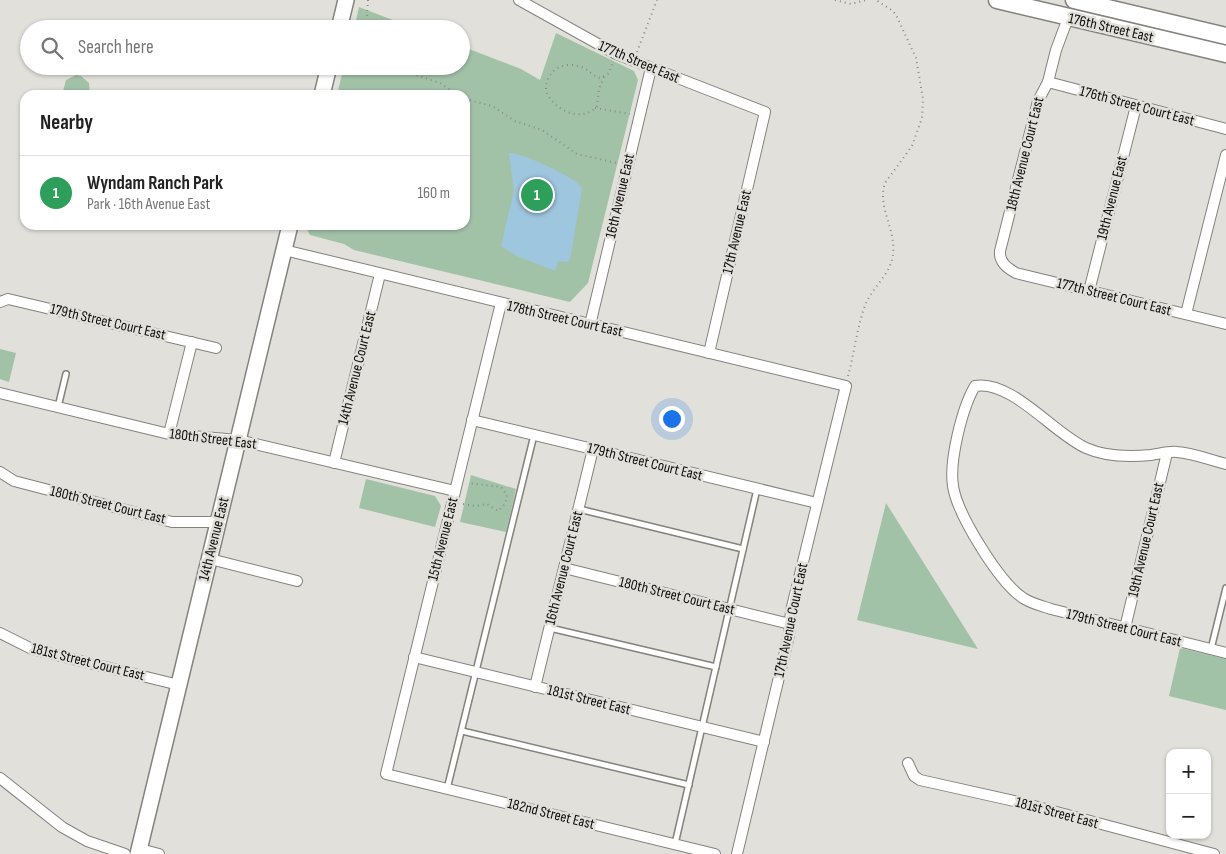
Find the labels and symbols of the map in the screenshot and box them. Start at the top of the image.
street label: 176th Street East [1067,9,1156,47]
street label: 177th Street East [595,36,683,88]
street label: 176th Street Court East [1078,82,1197,131]
street label: 18th Avenue Court East [1002,95,1048,213]
street label: 16th Avenue East [601,152,639,240]
street label: 19th Avenue East [1092,154,1132,242]
pin: 1 [521,176,553,214]
street label: 17th Avenue East [718,188,756,276]
street label: 177th Street Court East [1055,274,1174,321]
street label: 178th Street Court East [505,296,625,342]
street label: 179th Street Court East [48,299,168,345]
street label: 14th Avenue Court East [334,309,380,427]
your location [659,406,685,432]
street label: 180th Street East [168,424,258,454]
street label: 179th Street Court East [585,438,705,486]
street label: 19th Avenue Court East [1124,480,1169,599]
street label: 180th Street Court East [48,481,168,529]
street label: 14th Avenue East [194,495,234,583]
street label: 15th Avenue East [423,495,463,583]
street label: 16th Avenue Court East [541,509,587,627]
street label: 17th Avenue Court East [770,561,812,679]
street label: 180th Street Court East [617,572,737,620]
street label: 179th Street Court East [1064,604,1184,652]
street label: 181st Street Court East [29,639,147,685]
street label: 181st Street East [545,680,633,720]
street label: 181st Street East [1013,793,1101,833]
street label: 182nd Street East [506,794,597,834]

